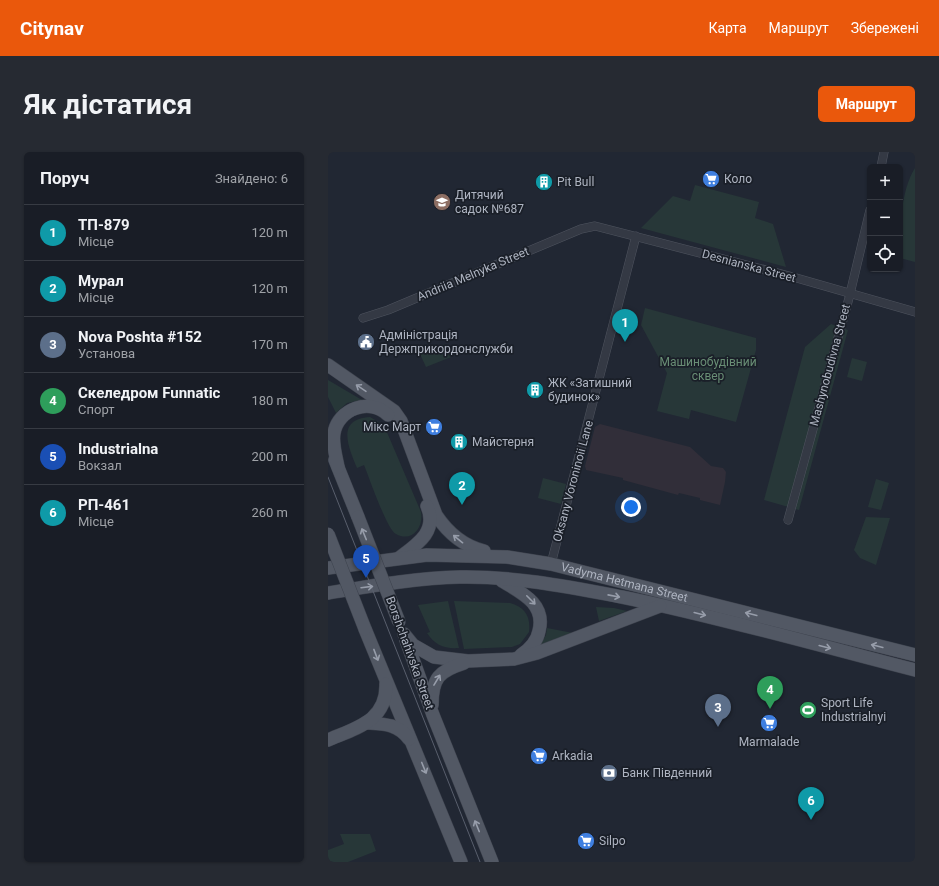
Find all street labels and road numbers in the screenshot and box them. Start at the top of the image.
street label: Andriia Melnyka Street [415,244,531,304]
street label: Desnianska Street [701,247,798,285]
street label: Mashynobudivna Street [807,302,853,427]
street label: Oksany Voroninoii Lane [550,419,596,543]
street label: Vadyma Hetmana Street [559,560,689,605]
street label: Borshchahivska Street [383,595,437,712]

